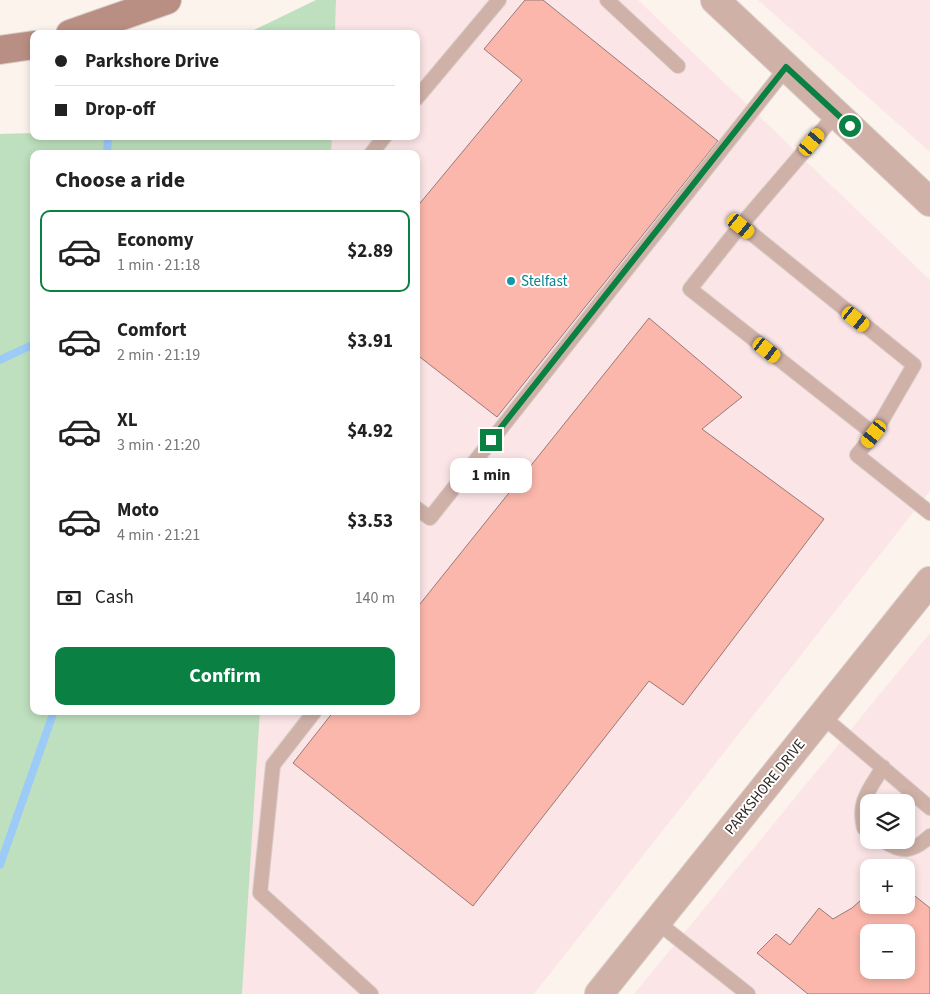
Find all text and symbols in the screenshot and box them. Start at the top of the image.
text: Parkshore Drive [85,48,219,75]
text: Drop-off [85,96,155,123]
route start [839,115,861,137]
car [796,126,827,158]
text: Choose a ride [55,164,185,196]
car [724,211,757,241]
text: Economy [117,227,194,254]
icon: car [57,229,102,274]
text: $2.89 [347,238,393,265]
text: 1 min · 21:18 [117,254,200,276]
place label: Stelfast [521,271,567,292]
marker: Stelfast [505,275,517,287]
car [839,304,872,334]
text: Comfort [117,317,187,344]
icon: car [57,319,102,364]
text: $3.91 [347,328,393,355]
car [750,335,783,365]
text: 2 min · 21:19 [117,344,200,366]
text: XL [117,407,138,434]
icon: car [57,409,102,454]
text: $4.92 [347,418,393,445]
car [858,418,889,450]
route end [480,429,502,451]
text: 3 min · 21:20 [117,434,200,456]
callout: 1 min [450,458,532,492]
text: 1 min [472,464,510,486]
text: Moto [117,497,159,524]
icon: car [57,499,102,544]
text: $3.53 [347,508,393,535]
text: 4 min · 21:21 [117,524,200,546]
icon: cash [55,584,83,612]
text: Cash [95,584,134,611]
text: 140 m [355,587,395,609]
button: Confirm [55,647,395,705]
street label: PARKSHORE DRIVE [720,735,810,839]
map controls [860,794,915,979]
button: layers [860,794,915,849]
button: + [860,859,915,914]
button: − [860,924,915,979]

